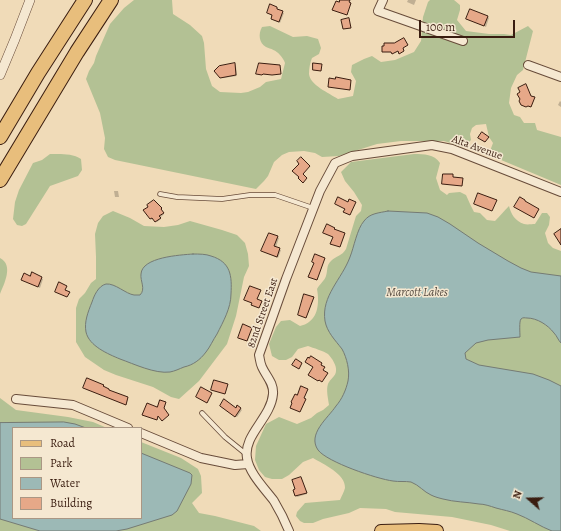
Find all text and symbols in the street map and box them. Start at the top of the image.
scale bar [421,12,517,38]
text: 100 m [426,19,455,35]
street label: Alta Avenue [450,133,504,163]
street label: 82nd Street East [245,276,281,350]
water label: Marcott Lakes [386,286,448,300]
legend [12,427,142,519]
text: Road [50,435,75,451]
text: Park [50,455,73,471]
text: Water [50,475,80,491]
north arrow [509,479,549,519]
text: N [509,488,526,501]
text: Building [50,495,92,511]

